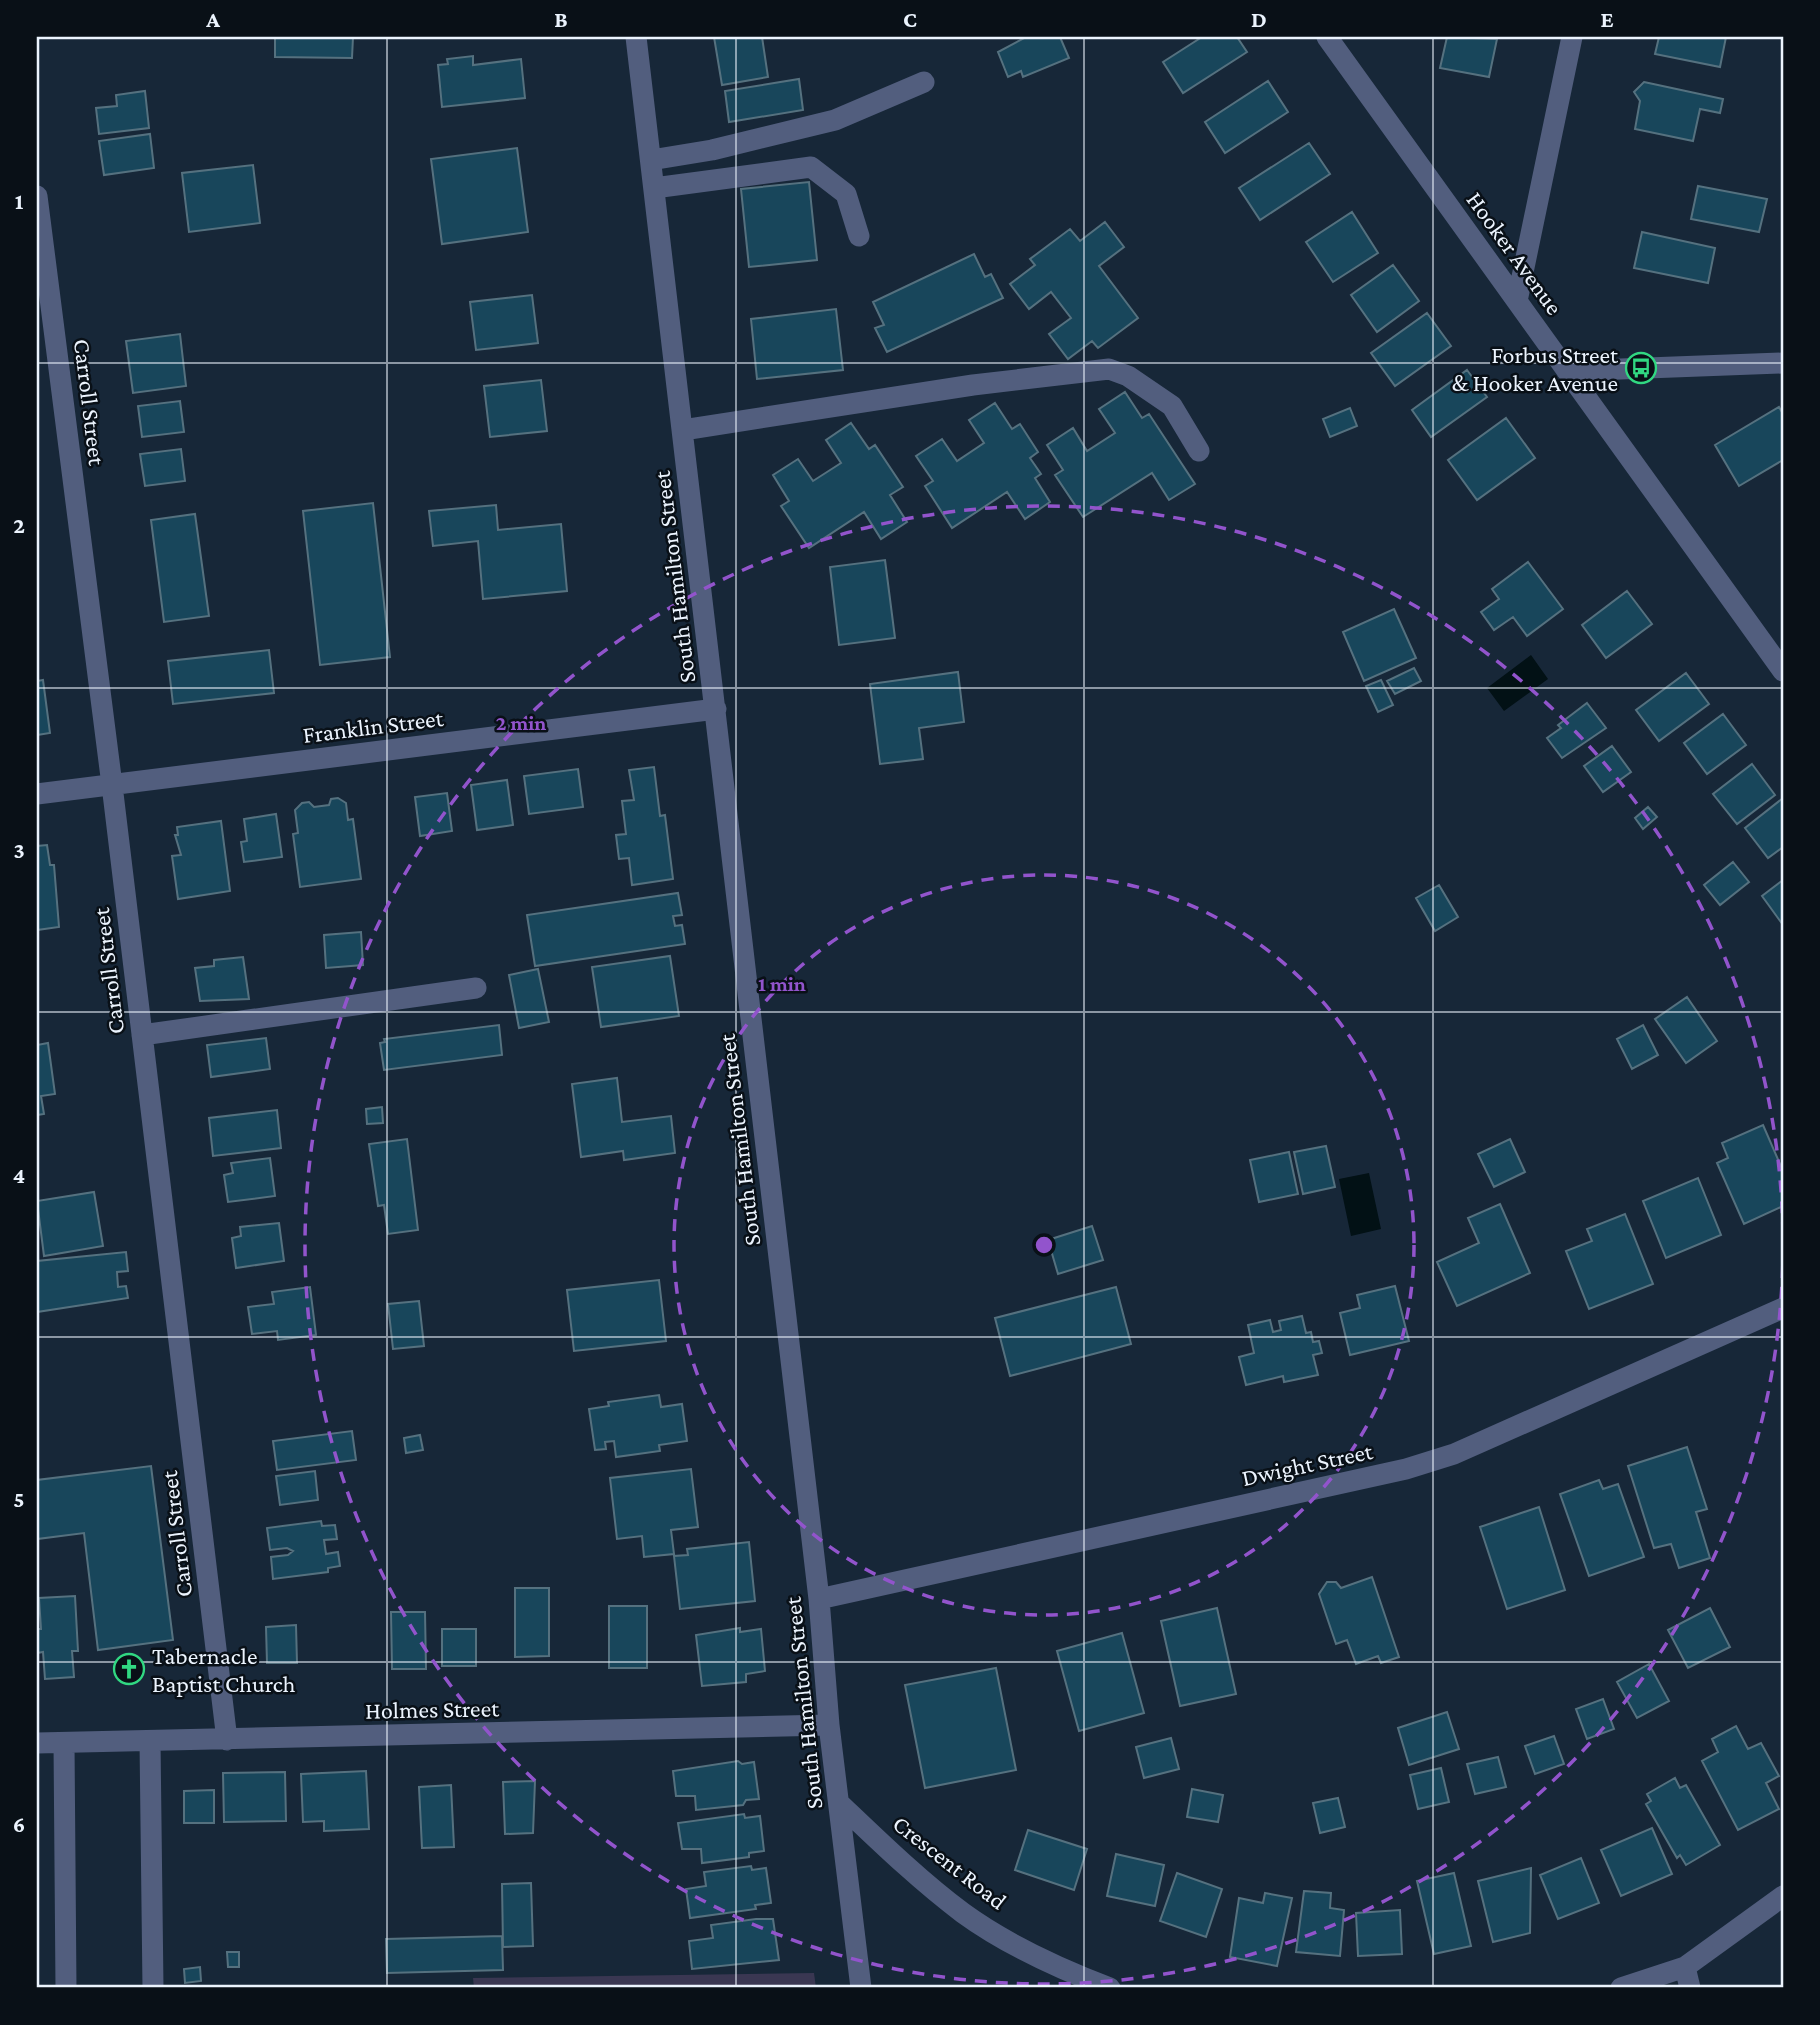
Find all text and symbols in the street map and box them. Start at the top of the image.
text: A [205,6,220,32]
text: B [554,6,568,32]
text: C [903,6,917,32]
text: D [1251,6,1267,32]
text: E [1600,6,1614,32]
street label: Hooker Avenue [1461,186,1569,320]
text: 1 [15,188,24,214]
street label: Carroll Street [69,337,111,468]
place label: Forbus Street & Hooker Avenue [1452,341,1619,396]
bus stop icon: Forbus Street & Hooker Avenue [1624,351,1658,385]
street label: South Hamilton Street [647,468,700,684]
text: 2 [13,512,25,538]
street label: Franklin Street [301,704,446,748]
text: 2 min [496,711,546,735]
text: 3 [13,837,25,863]
street label: Carroll Street [87,905,129,1036]
text: 1 min [758,972,806,996]
street label: South Hamilton Street [712,1031,765,1247]
text: 4 [13,1162,25,1188]
centre of rings [1032,1233,1056,1257]
street label: Dwight Street [1239,1437,1376,1491]
street label: Carroll Street [155,1468,197,1599]
text: 5 [13,1486,25,1512]
street label: South Hamilton Street [778,1595,828,1810]
place label: Tabernacle Baptist Church [152,1642,296,1697]
church icon: Tabernacle Baptist Church [112,1652,146,1686]
street label: Holmes Street [365,1694,500,1724]
street label: Crescent Road [888,1809,1012,1915]
text: 6 [13,1811,25,1837]

